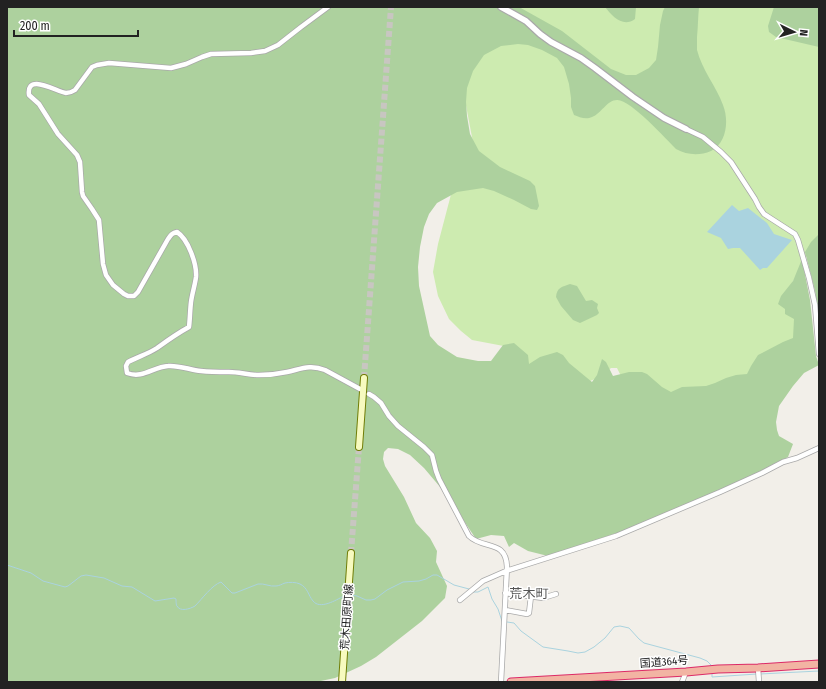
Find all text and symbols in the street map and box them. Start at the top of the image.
scale bar [14,12,138,38]
north arrow [774,12,814,52]
text: 200 m [20,19,50,33]
text: N [797,29,810,37]
street label: 荒木田原町線 [338,584,356,650]
district label: 荒木町 [509,586,549,601]
street label: 国道364号 [639,654,689,670]

